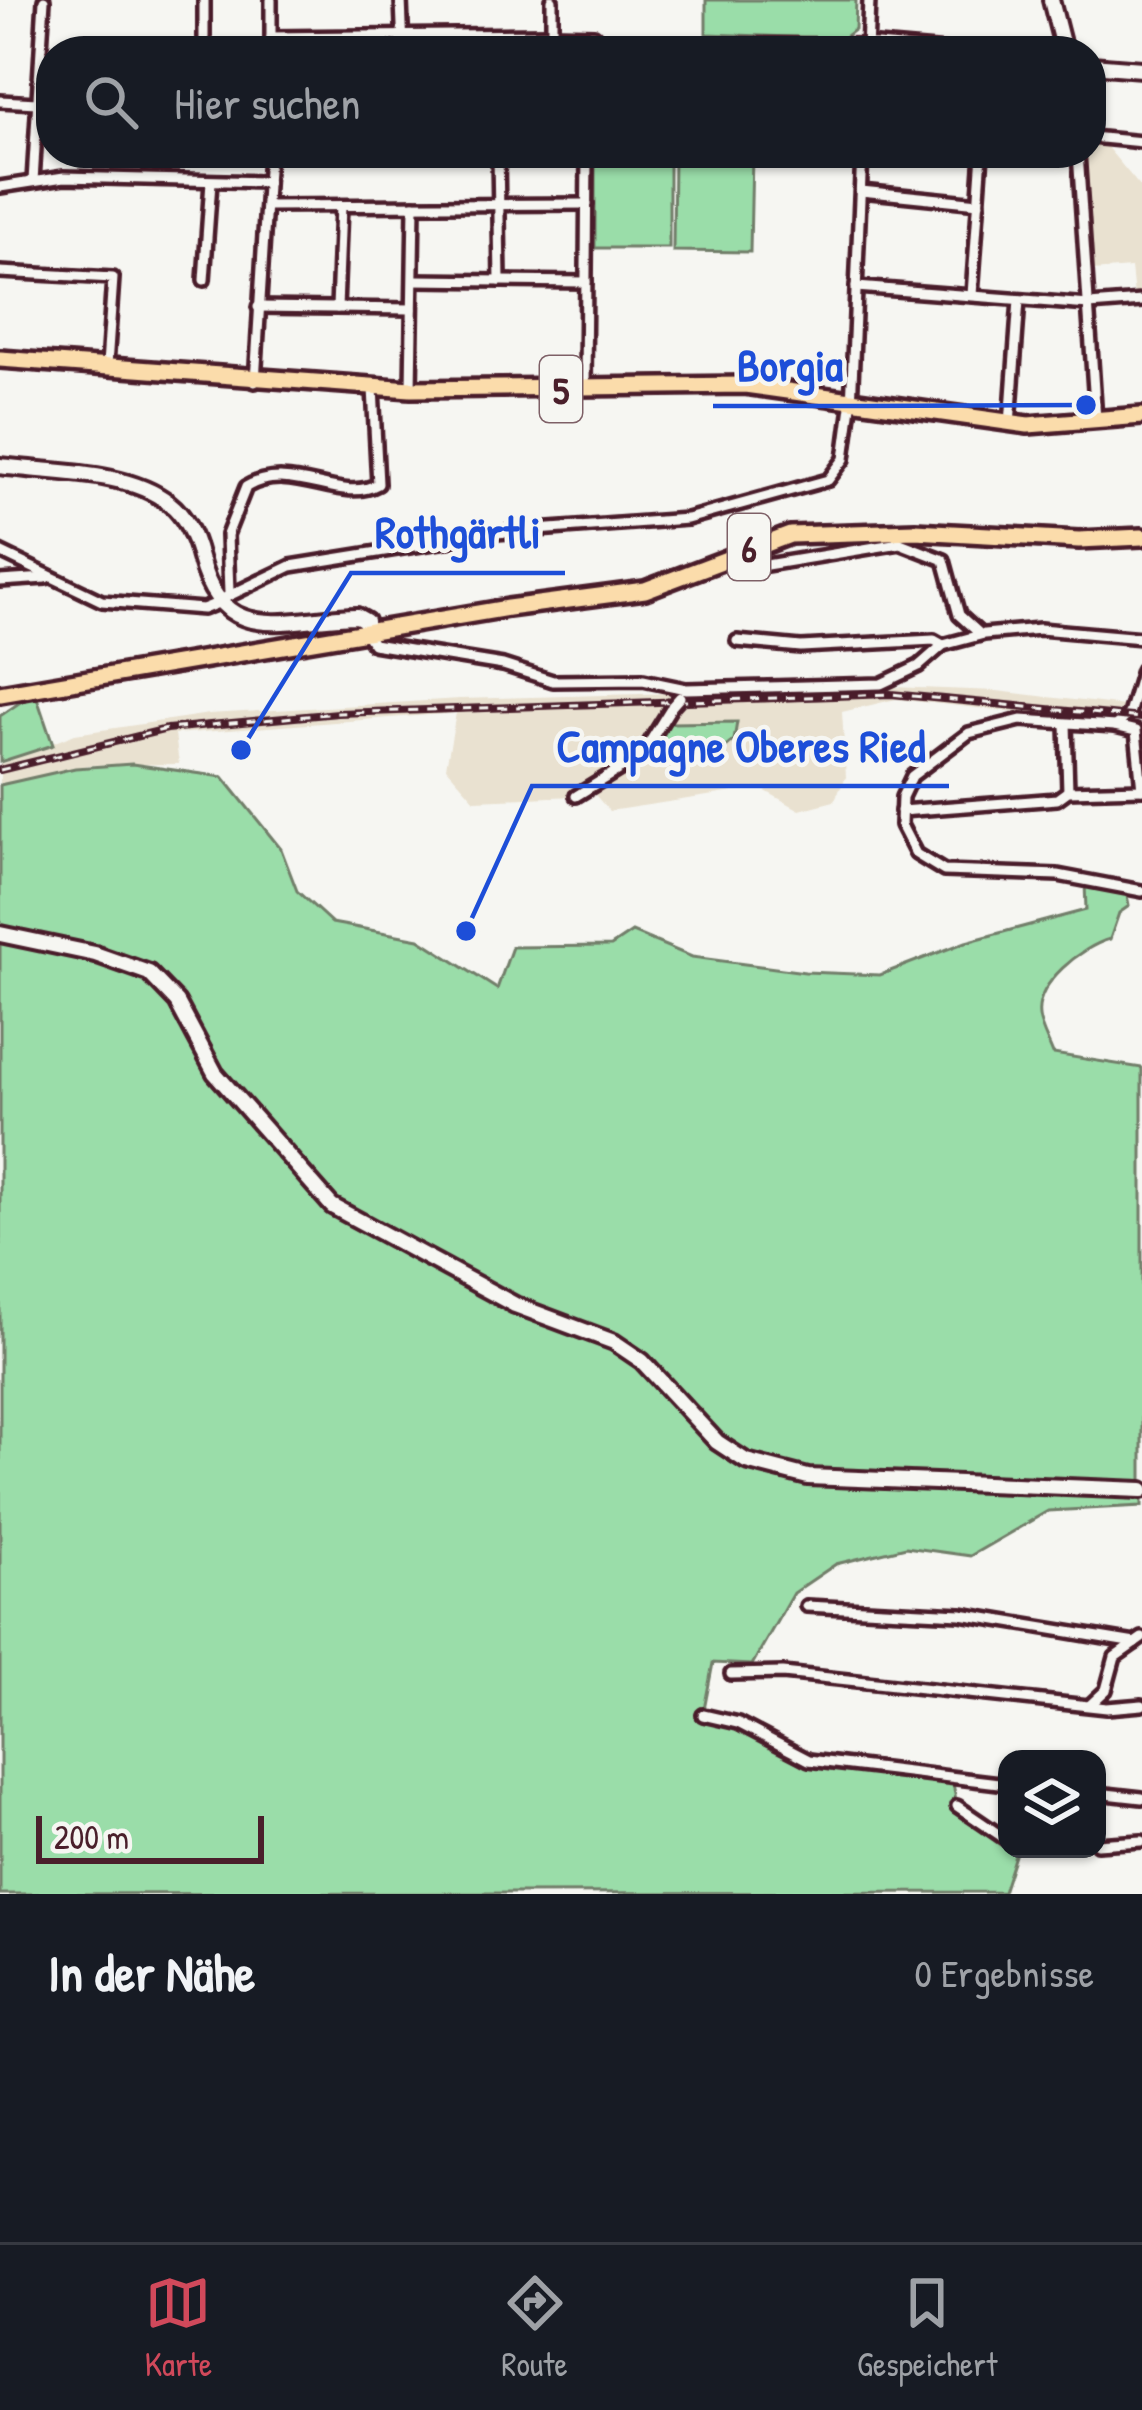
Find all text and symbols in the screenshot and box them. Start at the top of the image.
search box [36,36,1106,168]
icon: search [78,69,144,135]
text: Hier suchen [174,72,361,133]
callout: Borgia [713,325,867,406]
text: Borgia [737,334,843,396]
road number: 5 [540,356,582,422]
callout: Rothgärtli [351,492,565,573]
text: Rothgärtli [375,501,541,563]
road number: 6 [728,514,770,580]
callout: Campagne Oberes Ried [532,705,949,786]
text: Campagne Oberes Ried [557,715,926,777]
map controls [998,1750,1106,1858]
button: layers [998,1750,1106,1858]
scale bar [36,1810,264,1863]
text: 200 m [54,1815,129,1859]
text: In der Nähe [48,1938,255,2007]
text: 0 Ergebnisse [914,1946,1094,1999]
tab: Karte [145,2270,212,2386]
tab: Route [502,2270,568,2386]
tab: Gespeichert [857,2270,997,2386]

